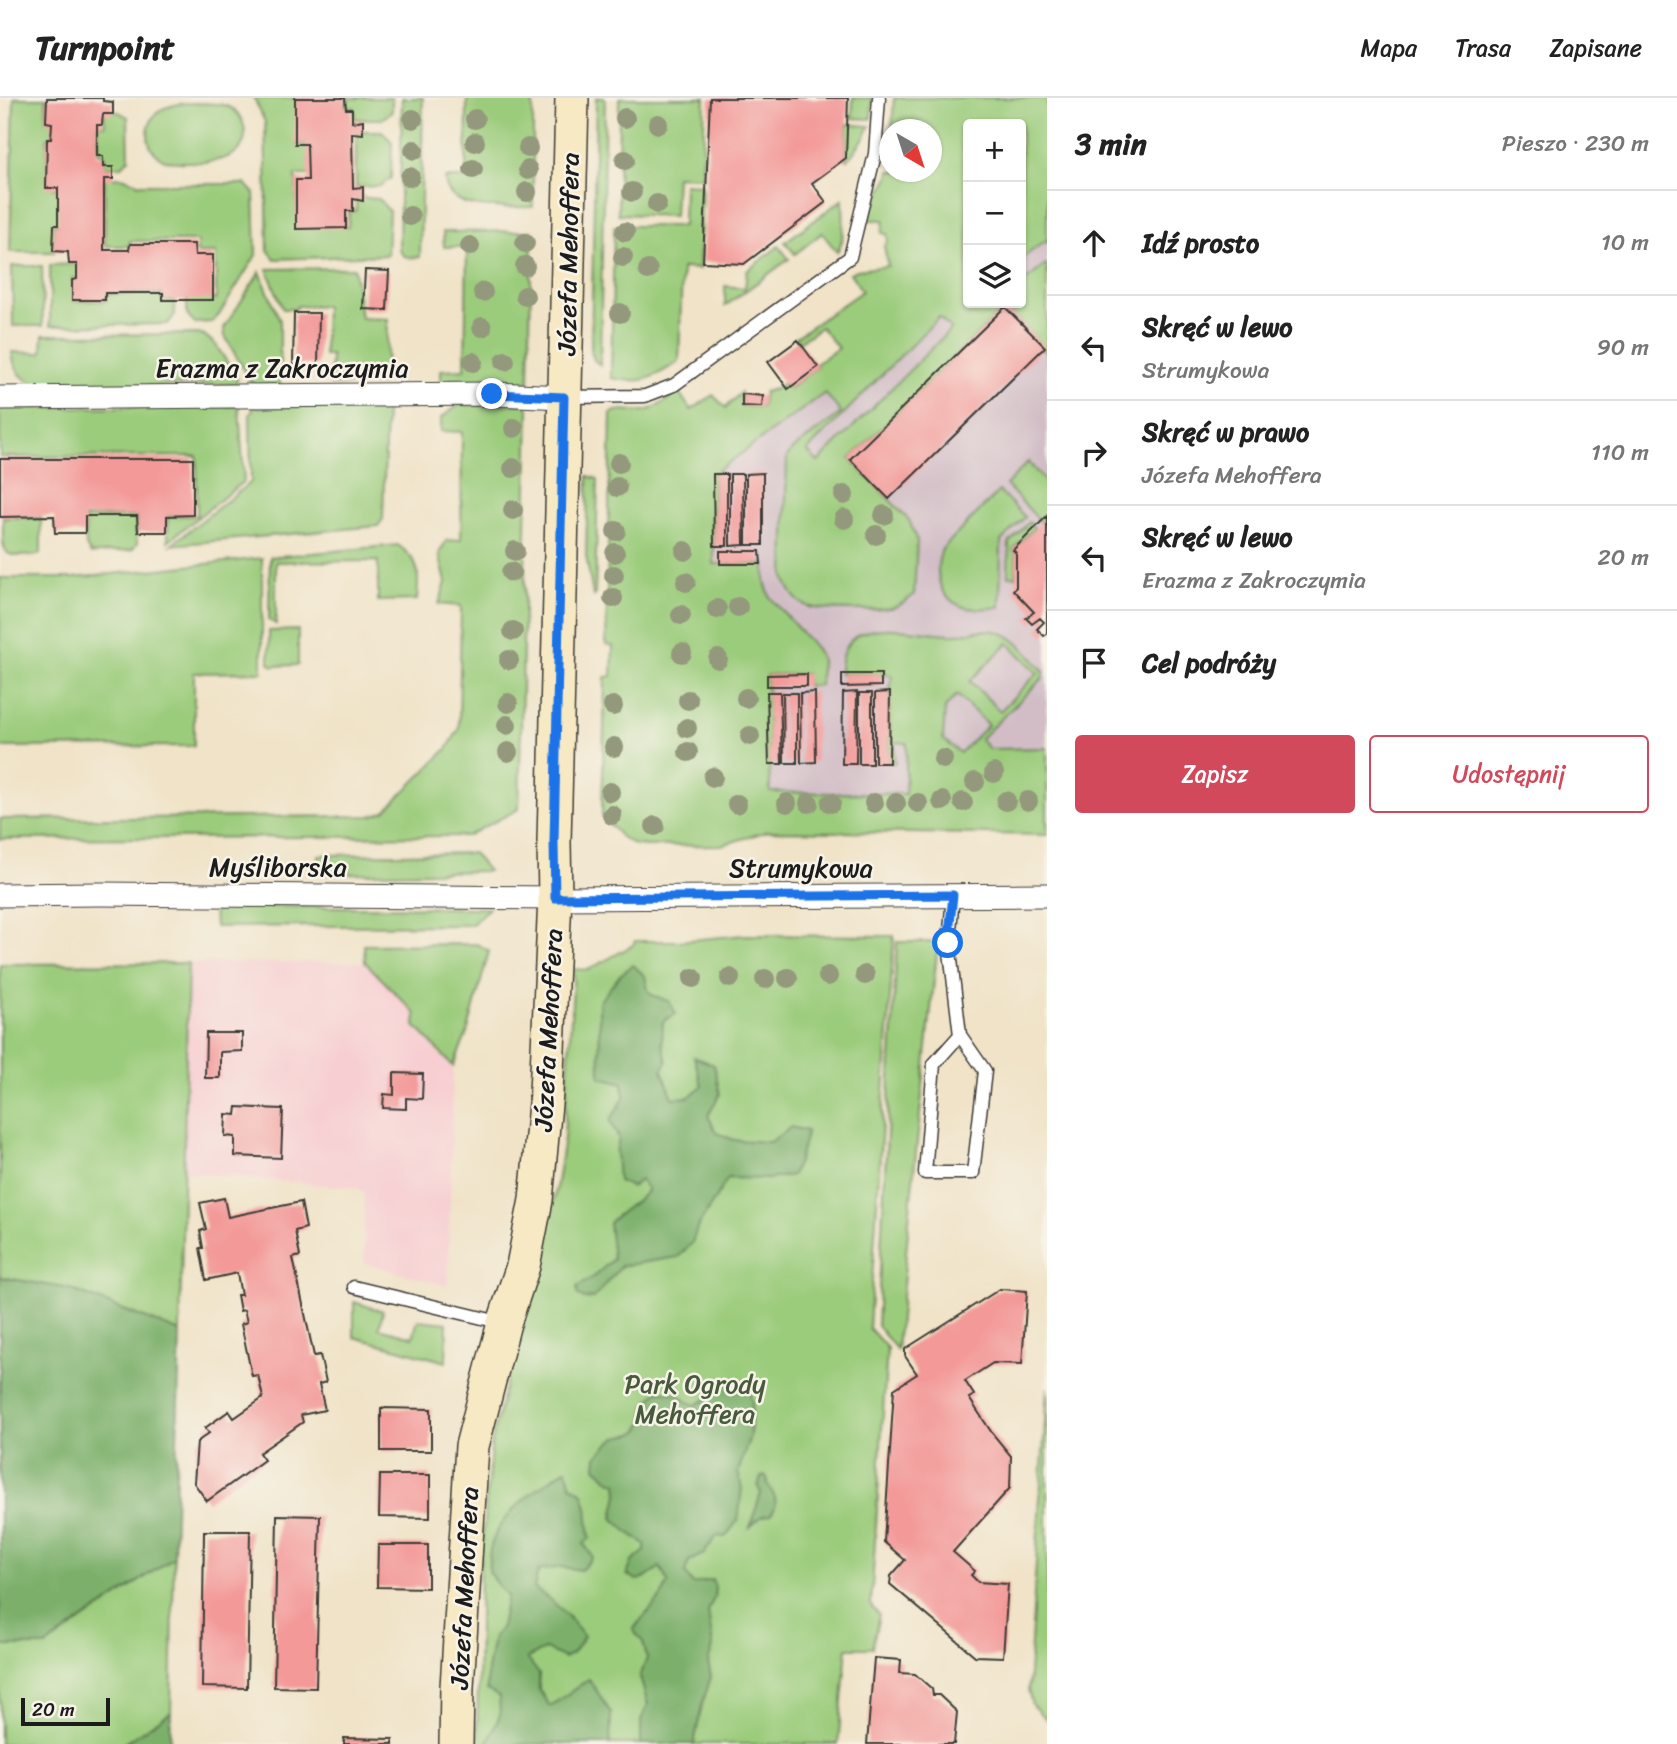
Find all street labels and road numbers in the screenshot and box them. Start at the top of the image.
street label: Józefa Mehoffera [543,152,593,357]
street label: Erazma z Zakroczymia [155,345,409,391]
street label: Myśliborska [209,844,347,890]
street label: Strumykowa [729,845,873,891]
street label: Józefa Mehoffera [520,927,576,1134]
street label: Józefa Mehoffera [436,1485,492,1692]

